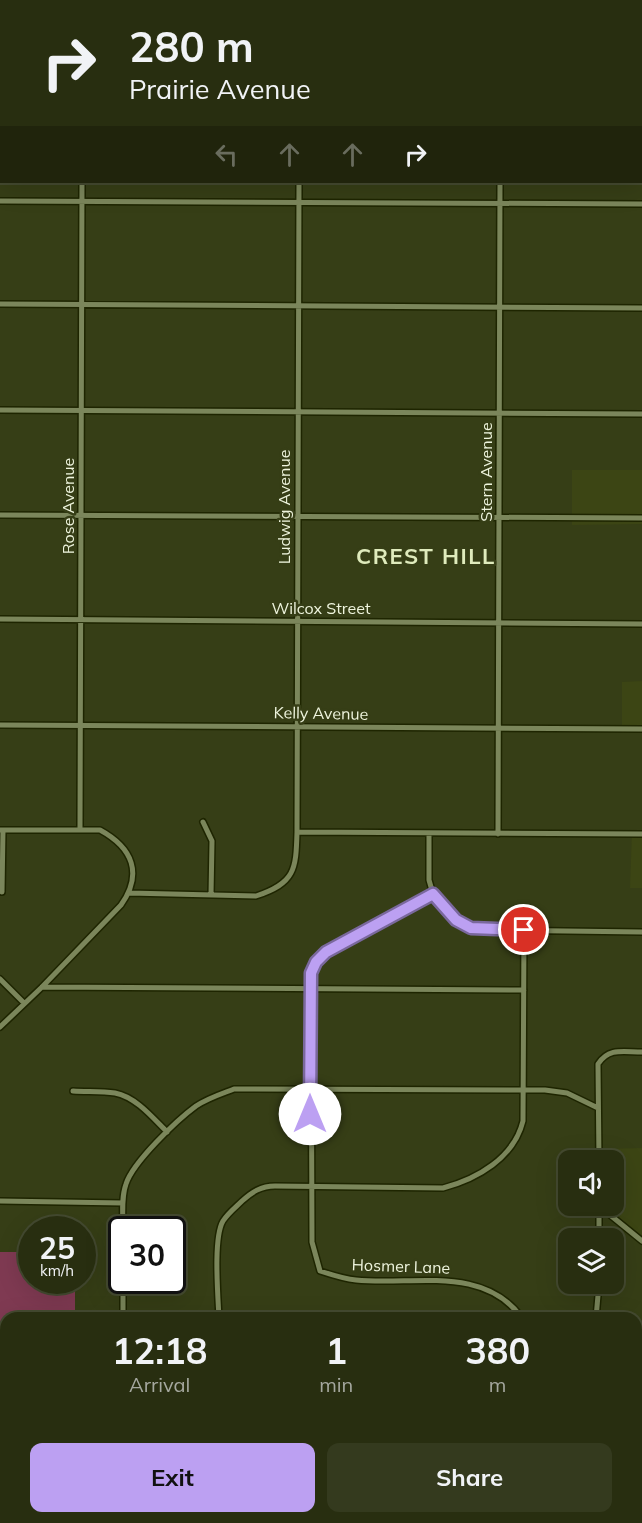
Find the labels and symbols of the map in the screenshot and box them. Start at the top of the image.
street label: Stern Avenue [476,422,496,522]
street label: Ludwig Avenue [274,450,294,564]
street label: Rose Avenue [58,458,78,554]
district label: CREST HILL [356,542,496,570]
street label: Wilcox Street [271,598,371,618]
street label: Kelly Avenue [273,702,369,724]
pin [498,904,549,955]
position arrow [278,1082,342,1146]
speed limit sign: 30 [108,1216,186,1294]
street label: Hosmer Lane [351,1254,451,1278]

